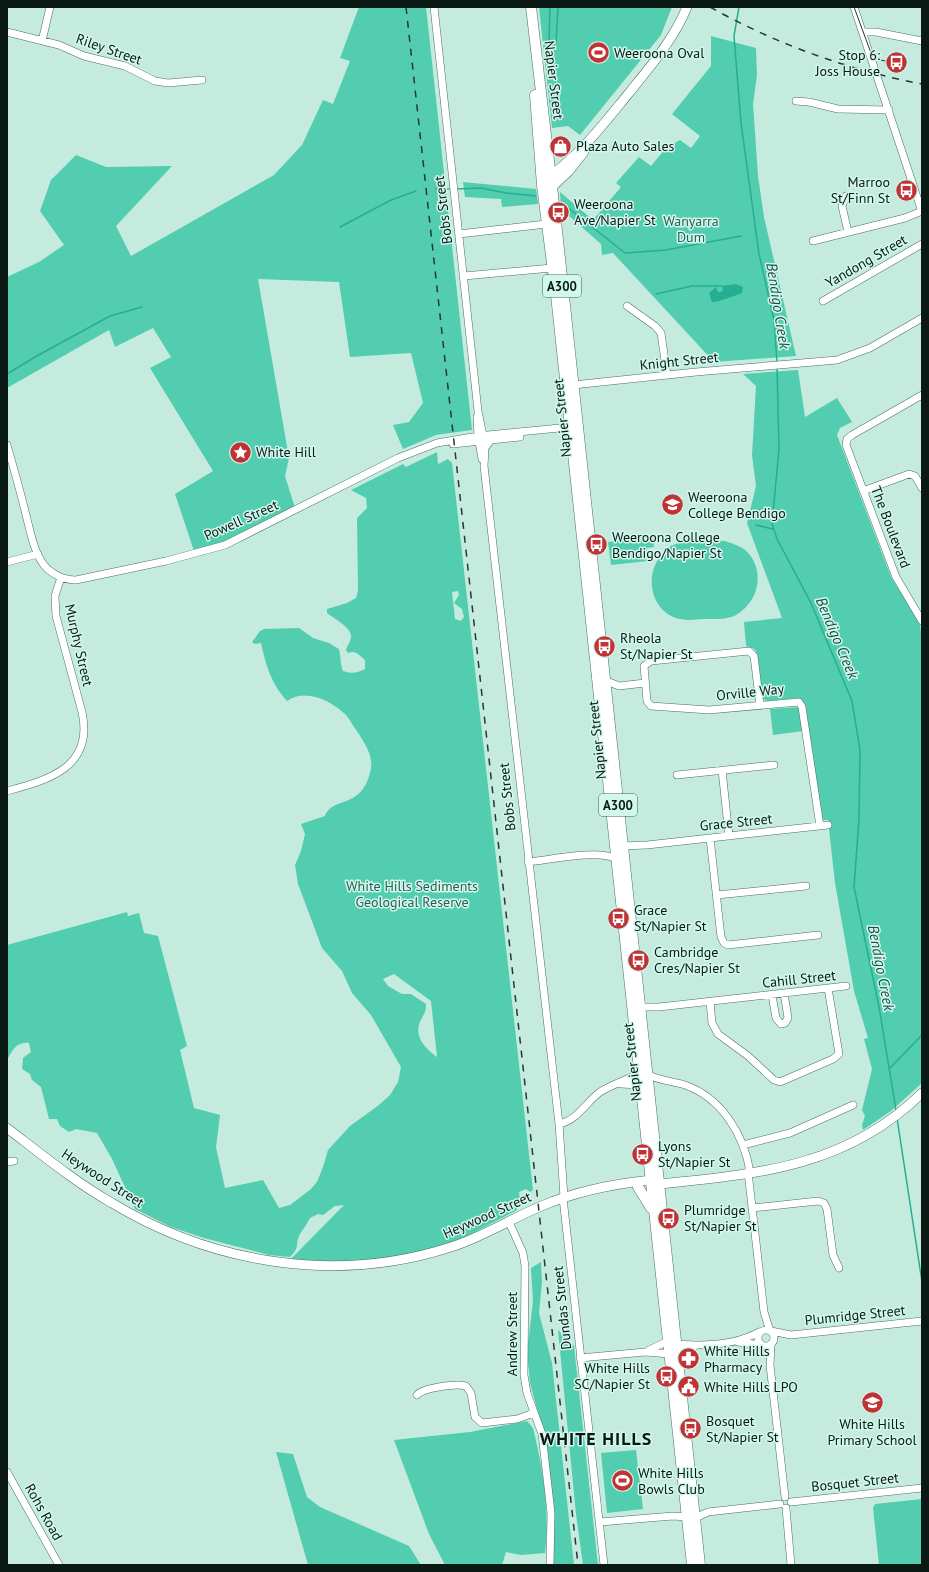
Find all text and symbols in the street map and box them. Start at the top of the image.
street label: Riley Street [74,29,145,69]
street label: Napier Street [540,40,568,121]
sports icon: Weeroona Oval [586,40,612,66]
place label: Weeroona Oval [614,44,704,62]
place label: Stop 6: Joss House [814,46,880,80]
bus stop icon: Stop 6: Joss House [883,50,909,76]
shop icon: Plaza Auto Sales [548,133,574,159]
place label: Plaza Auto Sales [576,137,674,155]
place label: Marroo St/Finn St [831,173,890,207]
street label: Bobs Street [430,175,456,245]
bus stop icon: Marroo St/Finn St [893,177,919,203]
place label: Weeroona Ave/Napier St [574,195,656,229]
bus stop icon: Weeroona Ave/Napier St [546,199,572,225]
park label: Wanyarra Dum [663,212,719,246]
street label: Yandong Street [822,230,910,292]
water label: Bendigo Creek [762,262,795,352]
road number: A300 [543,275,581,297]
street label: Knight Street [639,348,719,374]
street label: Napier Street [549,377,575,458]
place icon: White Hill [227,439,253,465]
place label: White Hill [256,443,316,461]
street label: The Boulevard [867,483,915,571]
place label: Weeroona College Bendigo [688,488,786,522]
school or university icon: Weeroona College Bendigo [659,492,685,518]
street label: Powell Street [201,495,281,544]
place label: Weeroona College Bendigo/Napier St [612,528,722,562]
bus stop icon: Weeroona College Bendigo/Napier St [583,532,609,558]
water label: Bendigo Creek [812,594,864,683]
street label: Murphy Street [61,602,97,688]
place label: Rheola St/Napier St [620,629,693,663]
bus stop icon: Rheola St/Napier St [592,633,618,659]
street label: Orville Way [715,679,785,705]
street label: Napier Street [584,699,610,780]
street label: Bobs Street [494,762,520,832]
road number: A300 [599,794,637,816]
street label: Grace Street [699,809,773,835]
park label: White Hills Sediments Geological Reserve [346,877,478,911]
place label: Grace St/Napier St [634,901,707,935]
bus stop icon: Grace St/Napier St [605,905,631,931]
water label: Bendigo Creek [864,923,899,1014]
place label: Cambridge Cres/Napier St [654,943,740,977]
bus stop icon: Cambridge Cres/Napier St [626,947,652,973]
street label: Cahill Street [761,966,837,992]
street label: Napier Street [619,1021,645,1102]
place label: Lyons St/Napier St [658,1137,731,1171]
bus stop icon: Lyons St/Napier St [630,1141,656,1167]
street label: Heywood Street [58,1145,148,1212]
street label: Heywood Street [440,1187,534,1243]
place label: Plumridge St/Napier St [684,1201,757,1235]
bus stop icon: Plumridge St/Napier St [655,1205,681,1231]
street label: Dundas Street [549,1265,575,1351]
street label: Andrew Street [503,1291,521,1376]
street label: Plumridge Street [804,1301,906,1329]
place label: White Hills Pharmacy [704,1342,770,1376]
pharmacy icon: White Hills Pharmacy [675,1346,701,1372]
place label: White Hills SC/Napier St [574,1359,650,1393]
bus stop icon: White Hills SC/Napier St [653,1363,679,1389]
public building icon: White Hills LPO [675,1374,701,1400]
place label: White Hills LPO [704,1378,798,1396]
school or university icon: White Hills Primary School [859,1389,885,1415]
place label: Bosquet St/Napier St [706,1412,779,1446]
place label: White Hills Primary School [827,1415,917,1449]
bus stop icon: Bosquet St/Napier St [678,1416,704,1442]
district label: WHITE HILLS [540,1427,652,1450]
place label: White Hills Bowls Club [638,1464,705,1498]
sports icon: White Hills Bowls Club [609,1468,635,1494]
street label: Bosquet Street [810,1468,900,1496]
street label: Rohs Road [21,1480,67,1544]

